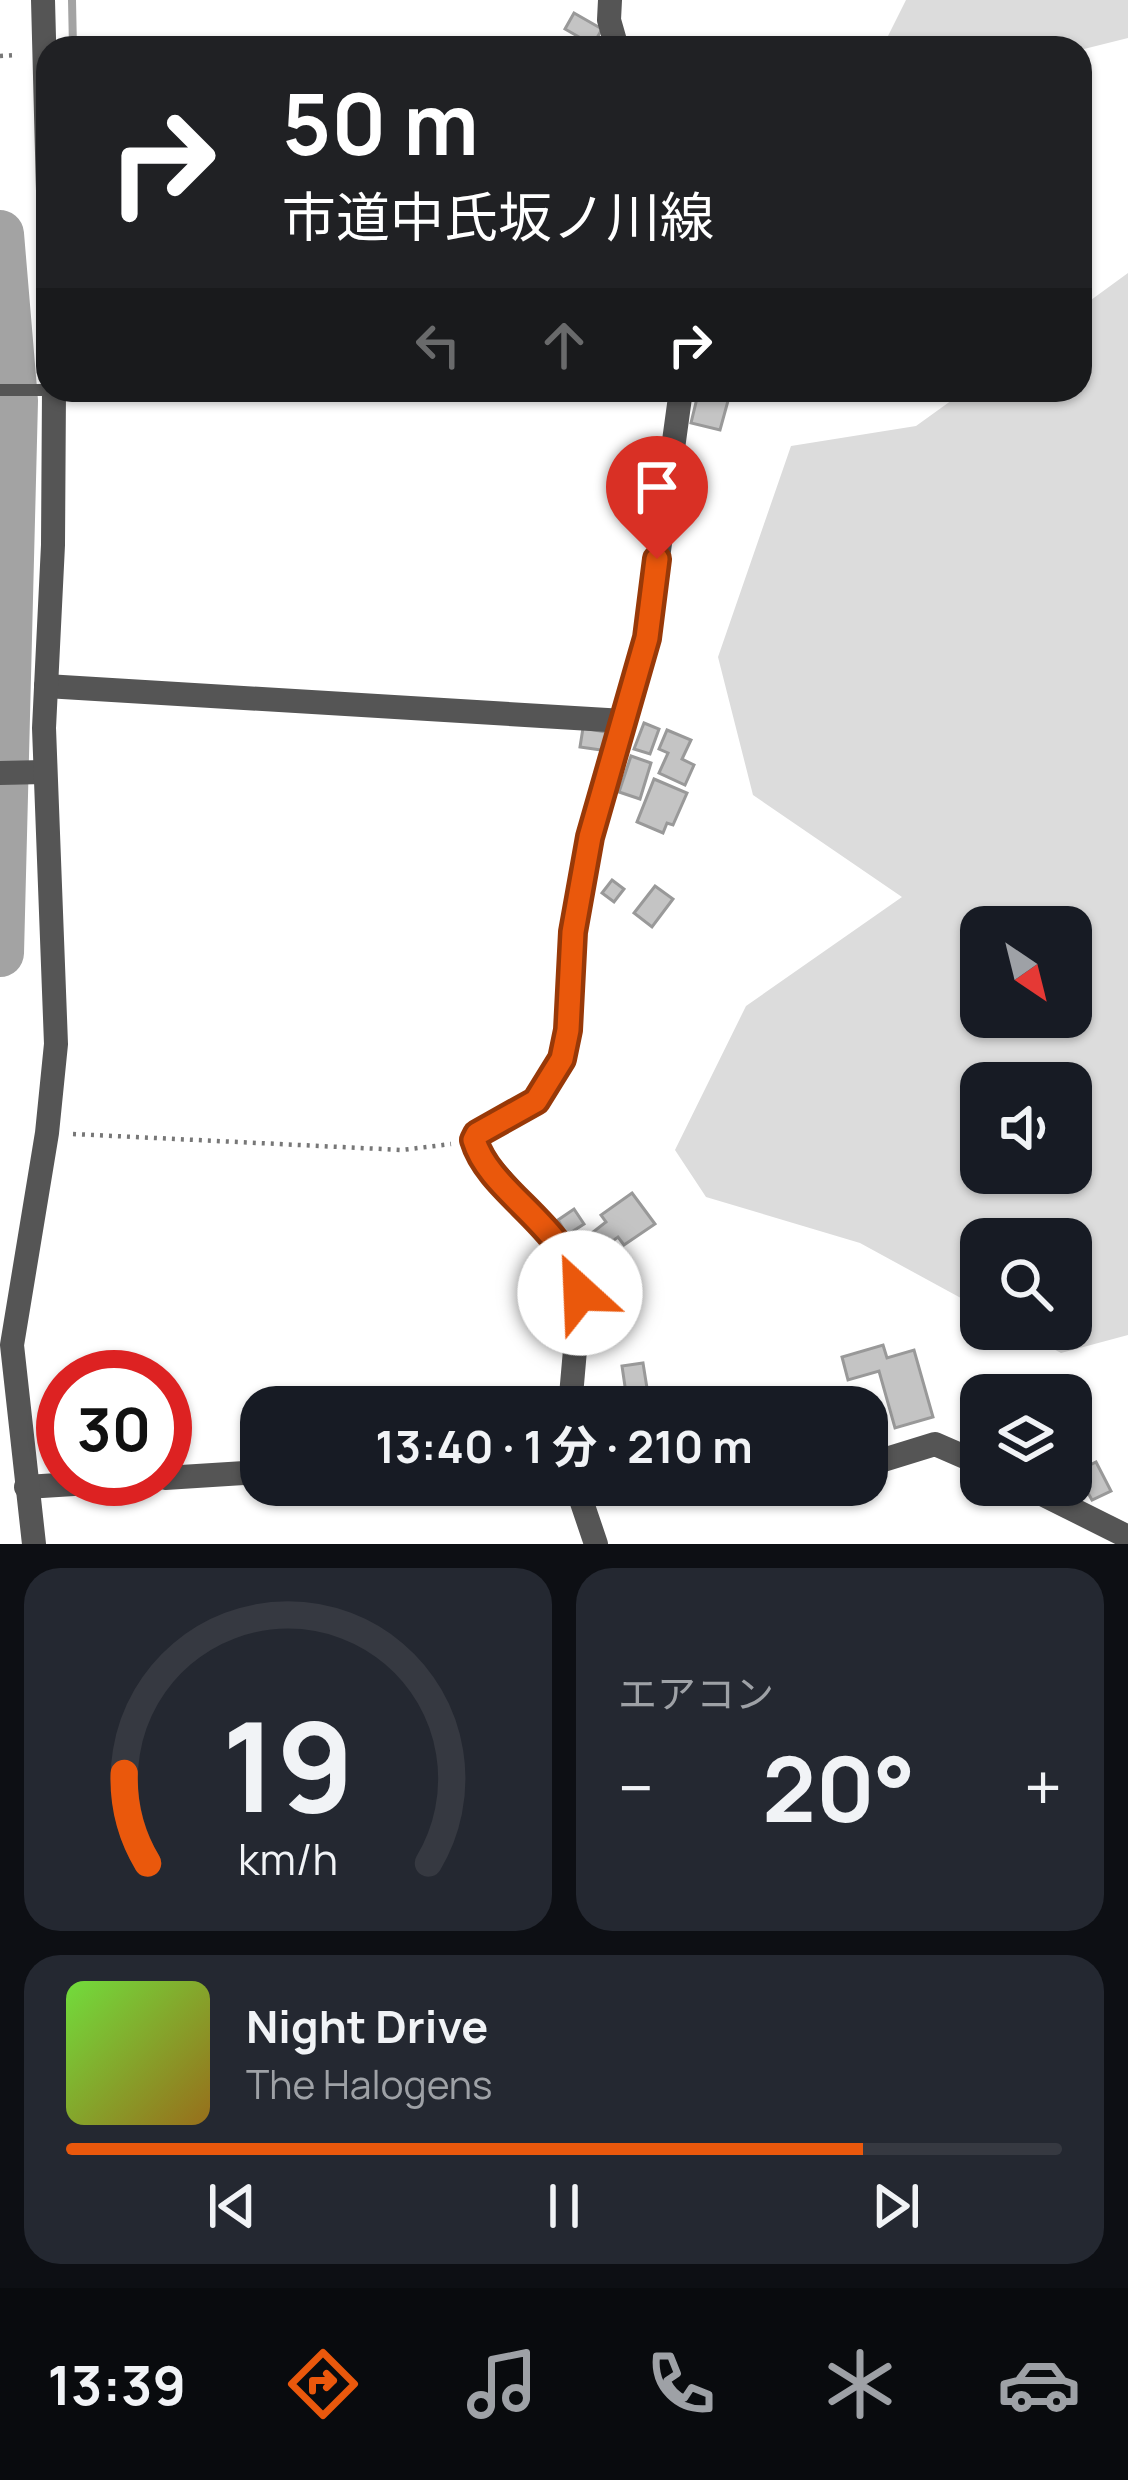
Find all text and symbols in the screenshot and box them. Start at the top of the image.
text: 50 m [282,65,479,180]
icon: right [84,84,240,240]
text: 市道中氏坂ノ川線 [282,179,714,253]
icon: left [405,312,471,378]
icon: ahead [531,312,597,378]
icon: right [657,312,723,378]
pin [606,436,708,559]
icon: arrive [624,454,690,520]
north arrow [960,906,1092,1038]
map controls [960,906,1092,1506]
button: sound [960,1062,1092,1194]
button: search [960,1218,1092,1350]
position arrow [517,1230,643,1356]
speed limit sign: 30 [36,1350,192,1506]
button: layers [960,1374,1092,1506]
text: 13:40 · 1 分 · 210 m [375,1415,753,1477]
text: エアコン [618,1666,774,1720]
text: 19 [222,1679,354,1849]
text: 20° [762,1726,915,1849]
text: − [618,1742,654,1832]
text: + [1024,1742,1062,1832]
text: km/h [238,1828,338,1887]
text: Night Drive [246,1995,488,2057]
text: The Halogens [246,2057,493,2111]
icon: previous [199,2173,265,2239]
icon: pause [531,2173,597,2239]
icon: next [863,2173,929,2239]
icon: directions [281,2342,365,2426]
icon: music [460,2342,544,2426]
icon: phone [639,2342,723,2426]
icon: climate [818,2342,902,2426]
icon: car [997,2342,1081,2426]
text: 13:39 [47,2347,186,2421]

